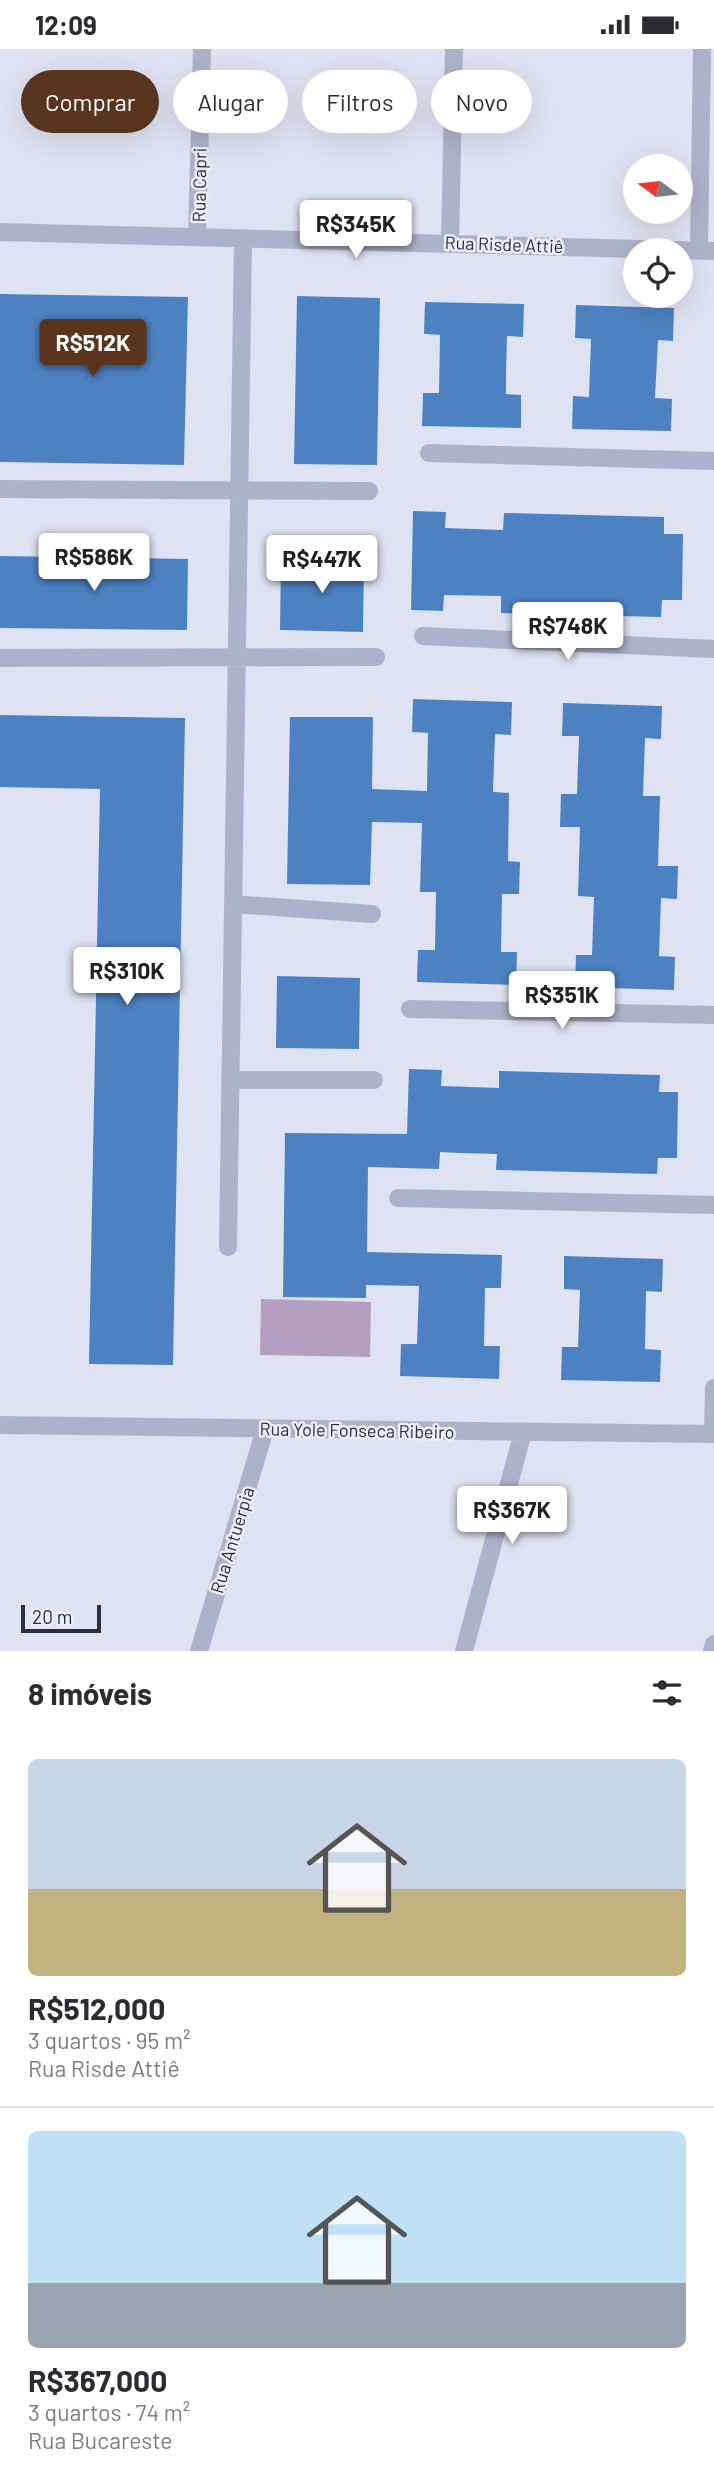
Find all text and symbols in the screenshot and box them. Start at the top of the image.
text: 12:09 [35,9,97,40]
chip: Comprar [21,70,159,133]
chip: Alugar [173,70,288,133]
chip: Filtros [302,70,417,133]
chip: Novo [431,70,532,133]
street label: Rua Capri [187,148,211,222]
north arrow [623,154,693,224]
map controls [623,154,693,308]
pin: R$345K [299,201,413,260]
text: R$345K [316,209,396,237]
street label: Rua Risde Attiê [444,231,564,257]
button: locate [623,238,693,308]
pin: R$512K [36,319,150,379]
text: R$512K [56,328,130,356]
pin: R$586K [37,533,151,593]
pin: R$447K [265,535,379,595]
text: R$586K [55,542,133,570]
text: R$447K [282,544,362,572]
pin: R$748K [511,603,625,662]
text: R$748K [528,611,608,639]
pin: R$310K [70,947,184,1007]
text: R$310K [89,956,165,984]
pin: R$351K [505,971,619,1031]
text: R$351K [525,980,599,1008]
street label: Rua Yole Fonseca Ribeiro [259,1417,455,1443]
street label: Rua Antuerpia [205,1484,259,1596]
pin: R$367K [455,1487,569,1546]
text: R$367K [473,1495,551,1523]
scale bar [21,1602,102,1634]
text: 20 m [32,1605,72,1628]
icon: filters [648,1674,686,1712]
text: 8 imóveis [28,1675,152,1711]
icon: home [294,1805,420,1931]
text: R$512,000 [28,1990,165,2026]
text: 3 quartos · 95 m² [28,2026,191,2054]
text: Rua Risde Attiê [28,2054,180,2082]
icon: home [294,2177,420,2303]
text: R$367,000 [28,2362,167,2398]
text: 3 quartos · 74 m² [28,2398,190,2426]
text: Rua Bucareste [28,2426,173,2454]

